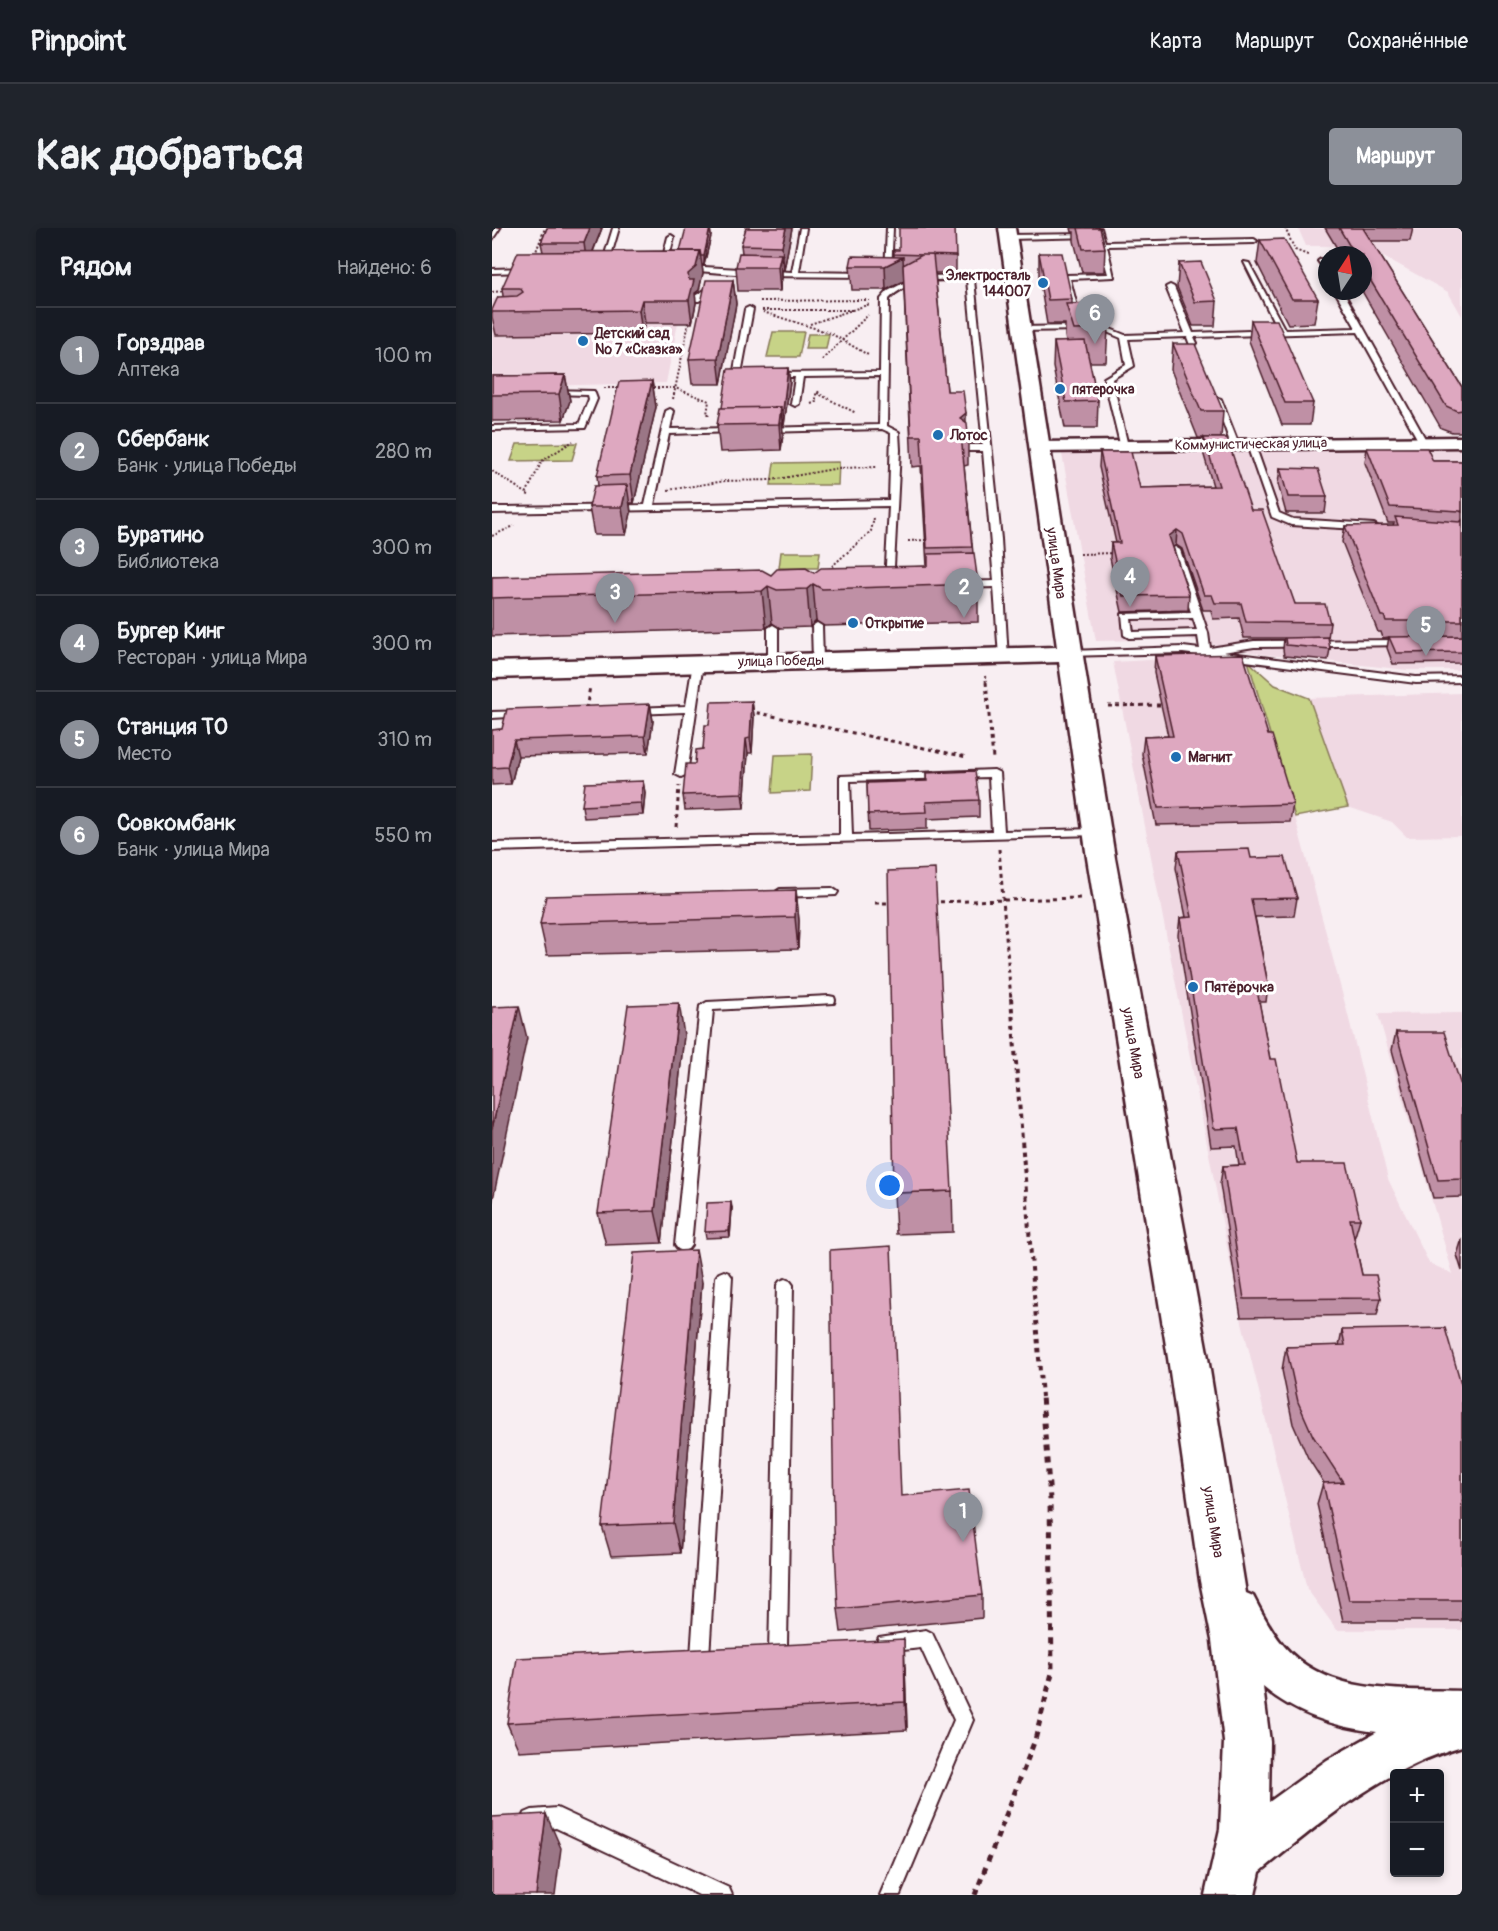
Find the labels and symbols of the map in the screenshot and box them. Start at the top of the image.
north arrow [1318,246,1372,300]
place label: Электросталь 144007 [946,267,1032,300]
marker: Электросталь 144007 [1036,276,1050,290]
pin: 6 [1076,294,1114,344]
place label: Детский сад № 7 «Сказка» [594,325,683,358]
marker: Детский сад № 7 «Сказка» [576,334,590,348]
place label: пятерочка [1072,381,1135,398]
marker: пятерочка [1053,382,1067,396]
place label: Лотос [949,427,988,444]
marker: Лотос [931,428,945,442]
street label: Коммунистическая улица [1175,434,1327,454]
street label: улица Мира [1041,525,1070,600]
pin: 4 [1110,558,1150,607]
pin: 2 [944,568,984,618]
pin: 3 [596,574,634,623]
pin: 5 [1406,606,1446,656]
place label: Открытие [865,615,925,632]
marker: Открытие [846,616,860,630]
street label: улица Победы [737,652,824,670]
place label: Магнит [1188,748,1233,767]
marker: Магнит [1169,750,1183,764]
place label: Пятёрочка [1205,978,1274,997]
marker: Пятёрочка [1186,980,1200,994]
street label: улица Мира [1117,1005,1149,1080]
your location [875,1171,904,1200]
street label: улица Мира [1198,1484,1228,1559]
pin: 1 [944,1492,982,1542]

